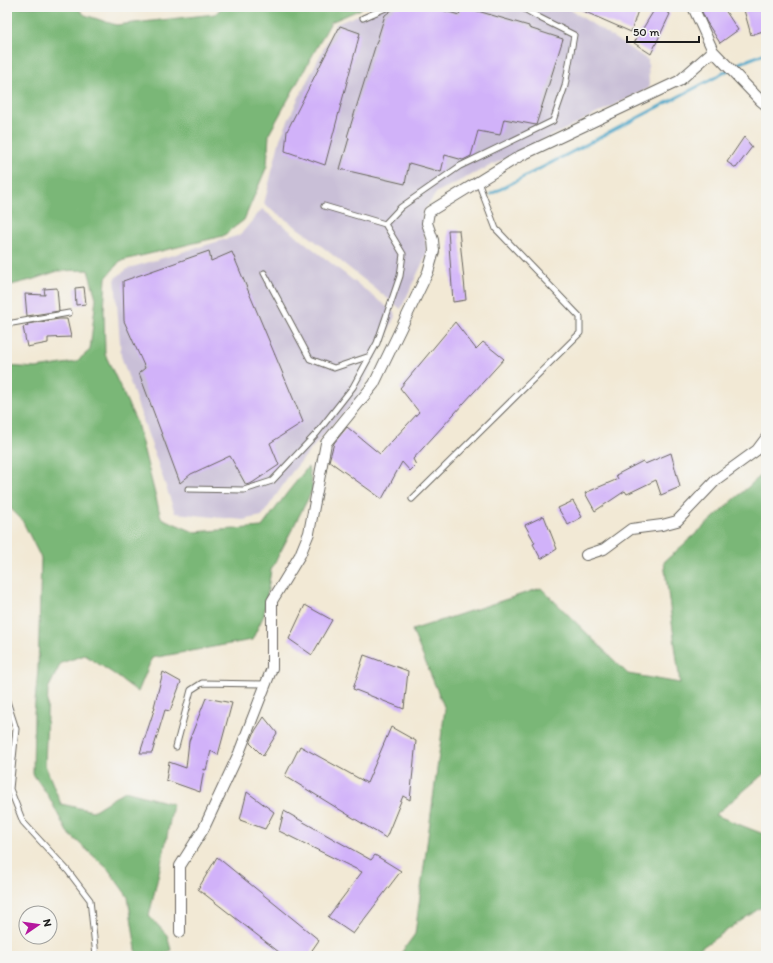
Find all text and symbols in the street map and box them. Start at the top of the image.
scale bar [627,18,699,44]
text: 50 m [633,25,659,39]
north arrow [18,905,58,945]
text: N [40,918,54,928]

